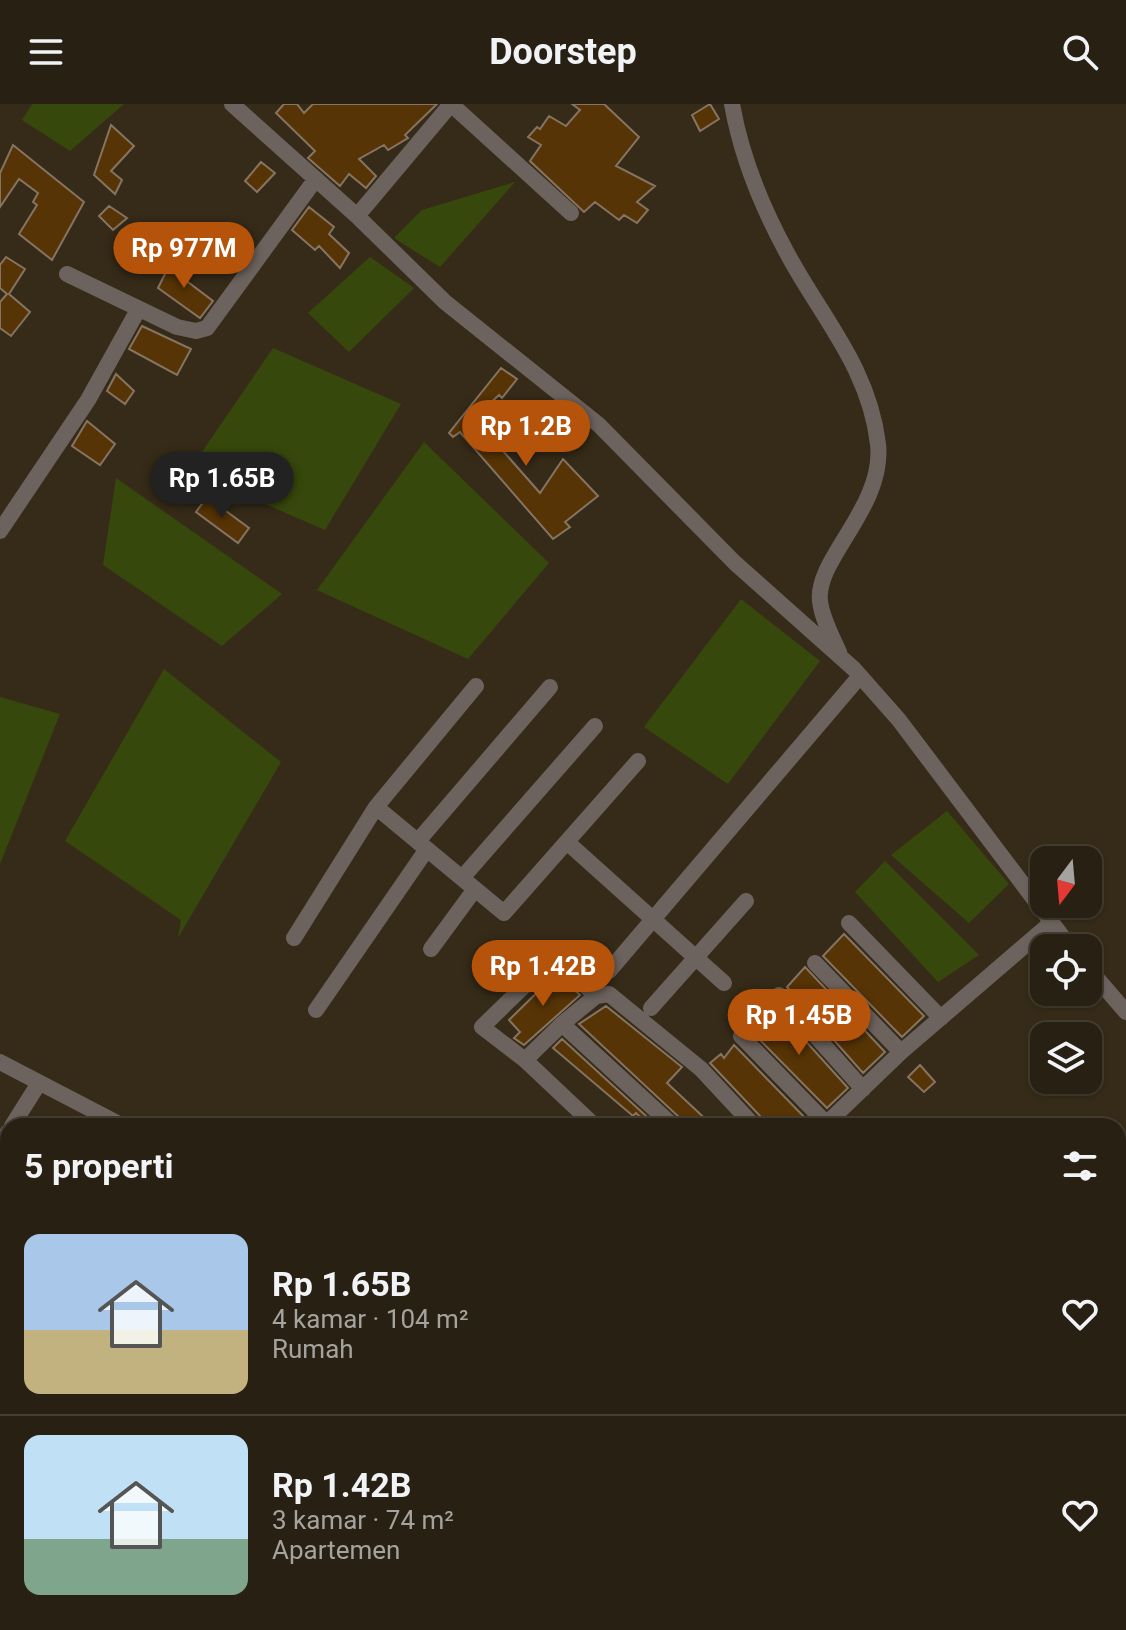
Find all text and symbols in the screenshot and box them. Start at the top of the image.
icon: menu [24,30,68,74]
icon: search [1058,30,1102,74]
text: Doorstep [489,31,637,73]
pin: Rp 977M [110,222,258,290]
text: Rp 977M [131,233,237,263]
pin: Rp 1.2B [452,400,600,468]
text: Rp 1.2B [480,411,572,441]
pin: Rp 1.65B [139,452,305,520]
text: Rp 1.65B [169,463,275,493]
north arrow [1030,846,1102,918]
map controls [1030,846,1102,1094]
button: locate [1030,934,1102,1006]
pin: Rp 1.42B [460,940,626,1008]
text: Rp 1.42B [490,951,596,981]
pin: Rp 1.45B [716,989,882,1057]
text: Rp 1.45B [746,1000,852,1030]
button: layers [1030,1022,1102,1094]
icon: filters [1058,1144,1102,1188]
text: 5 properti [24,1146,173,1186]
text: Rp 1.65B [272,1264,411,1304]
icon: home [88,1266,184,1362]
icon: heart [1058,1292,1102,1336]
text: 4 kamar · 104 m² [272,1304,468,1334]
text: Rumah [272,1334,354,1364]
text: Rp 1.42B [272,1465,411,1505]
icon: home [88,1467,184,1563]
icon: heart [1058,1493,1102,1537]
text: 3 kamar · 74 m² [272,1505,454,1535]
text: Apartemen [272,1535,400,1565]

